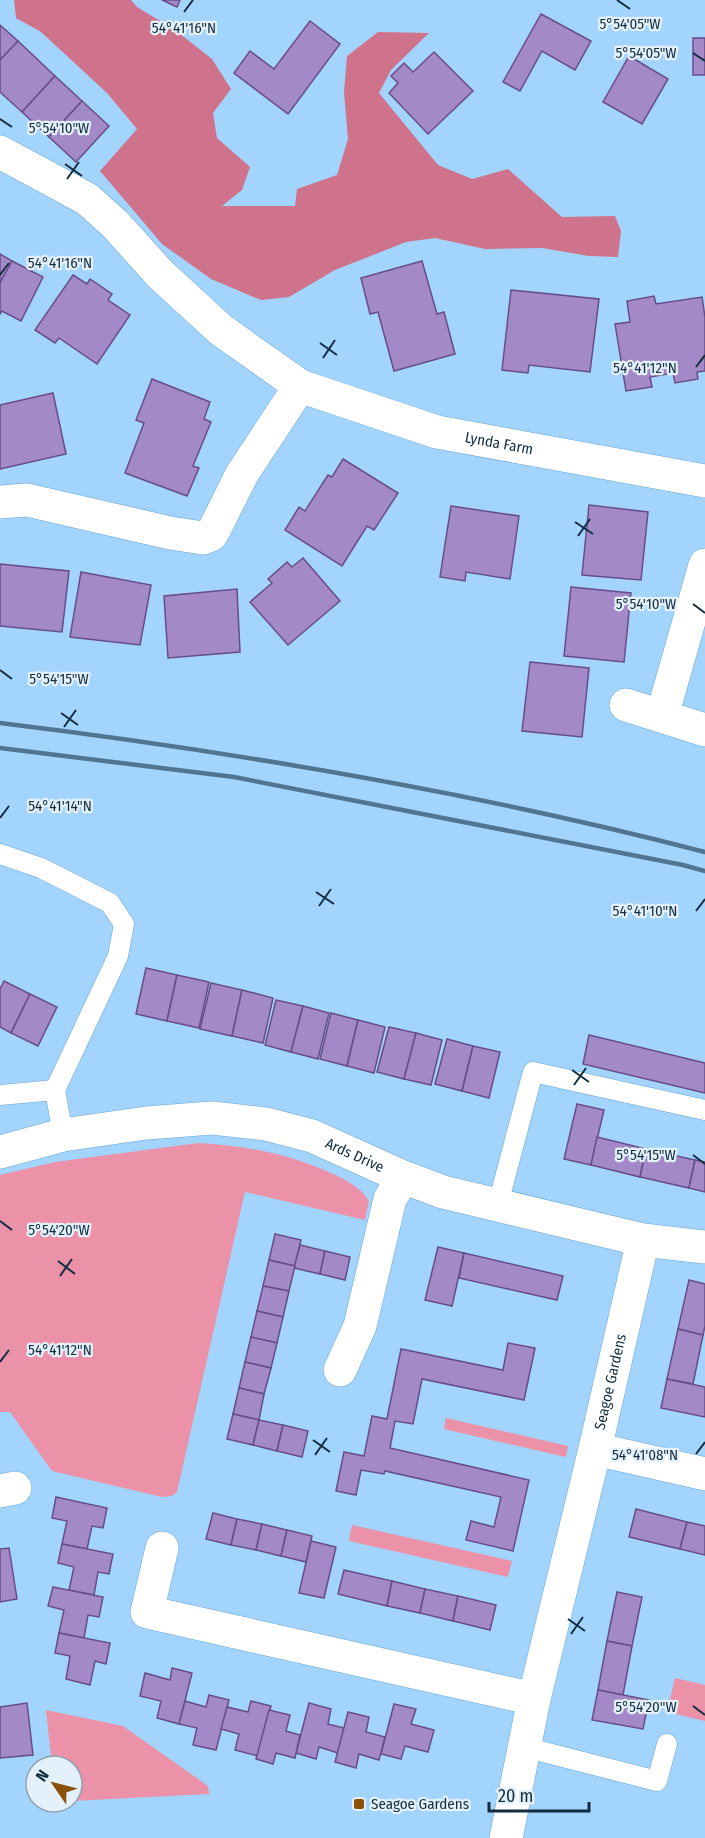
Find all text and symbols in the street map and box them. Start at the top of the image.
text: 5°54'05"W [599,15,661,33]
text: 54°41'16"N [152,19,216,37]
text: 5°54'05"W [615,44,677,62]
text: 5°54'10"W [29,119,89,137]
text: 54°41'16"N [28,254,92,272]
text: 54°41'12"N [613,359,677,377]
street label: Lynda Farm [464,428,535,458]
text: 5°54'10"W [616,595,676,613]
text: 5°54'15"W [29,670,89,688]
text: 54°41'14"N [28,797,92,815]
text: 54°41'10"N [613,902,677,920]
street label: Ards Drive [323,1134,387,1176]
text: 5°54'15"W [616,1146,676,1164]
text: 5°54'20"W [28,1221,90,1239]
street label: Seagoe Gardens [591,1332,630,1432]
text: 54°41'12"N [28,1341,92,1359]
text: 54°41'08"N [612,1446,678,1464]
text: 5°54'20"W [615,1698,677,1716]
north arrow [24,1754,84,1814]
text: N [32,1766,53,1785]
scale bar [489,1775,590,1813]
text: 20 m [498,1785,533,1807]
place label: Seagoe Gardens [371,1795,469,1813]
marker: Seagoe Gardens [352,1797,366,1811]

